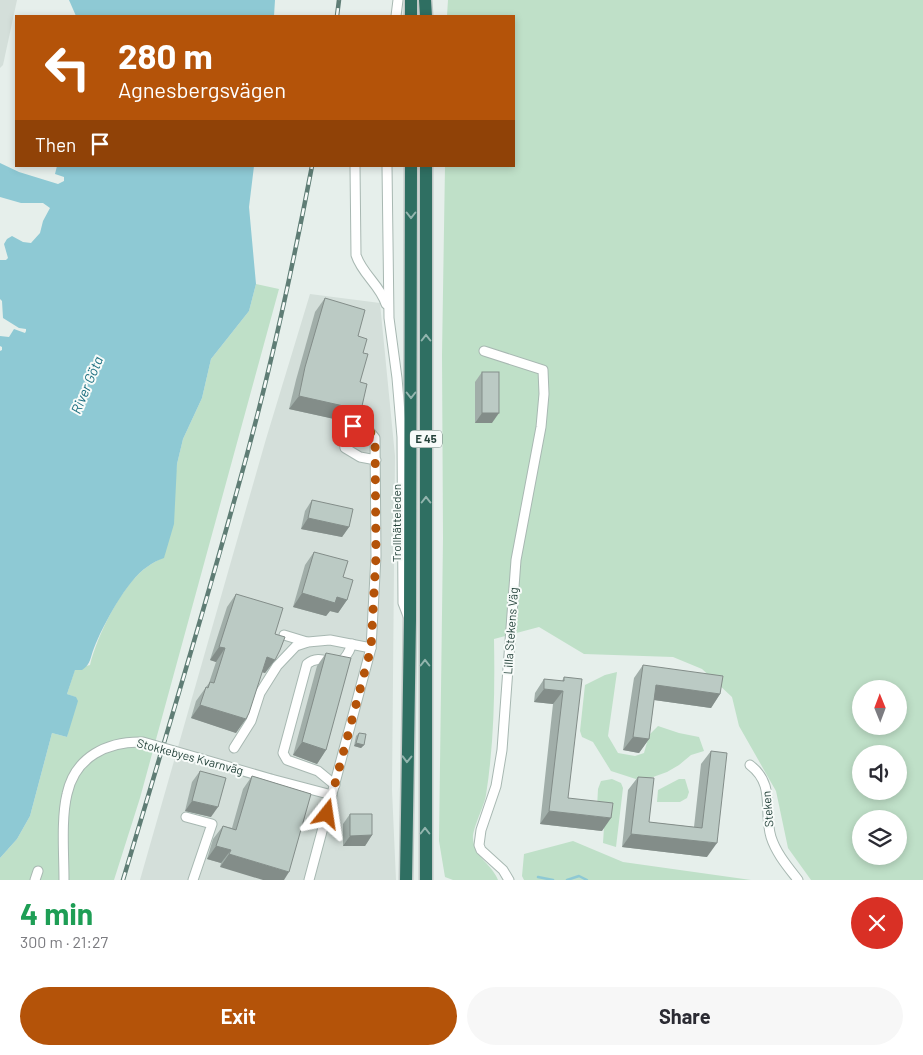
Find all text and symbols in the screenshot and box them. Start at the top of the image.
text: 280 m [118,34,213,76]
icon: left [35,35,100,100]
text: Agnesbergsvägen [118,76,286,102]
icon: arrive [86,130,114,158]
text: Then [35,133,76,156]
one-way arrow [406,212,416,219]
one-way arrow [421,334,431,342]
water label: River Göta [67,354,106,416]
one-way arrow [406,392,416,399]
pin [332,405,374,447]
icon: arrive [339,412,367,440]
road number: E 45 [410,430,442,448]
street label: Trollhätteleden [389,484,403,562]
one-way arrow [421,496,431,504]
street label: Lilla Stekens Väg [500,587,520,675]
one-way arrow [420,659,430,666]
north arrow [852,680,908,735]
map controls [852,680,907,865]
street label: Stokkebyes Kvarnväg [135,735,245,777]
button: sound [852,745,907,800]
one-way arrow [402,756,412,763]
position arrow [300,787,352,839]
street label: Steken [758,790,776,828]
button: layers [852,810,907,865]
one-way arrow [420,827,430,835]
text: 4 min [20,895,93,931]
button: close [851,897,903,949]
text: 300 m · 21:27 [20,932,108,951]
button: Exit [20,987,457,1045]
button: Share [467,987,903,1045]

